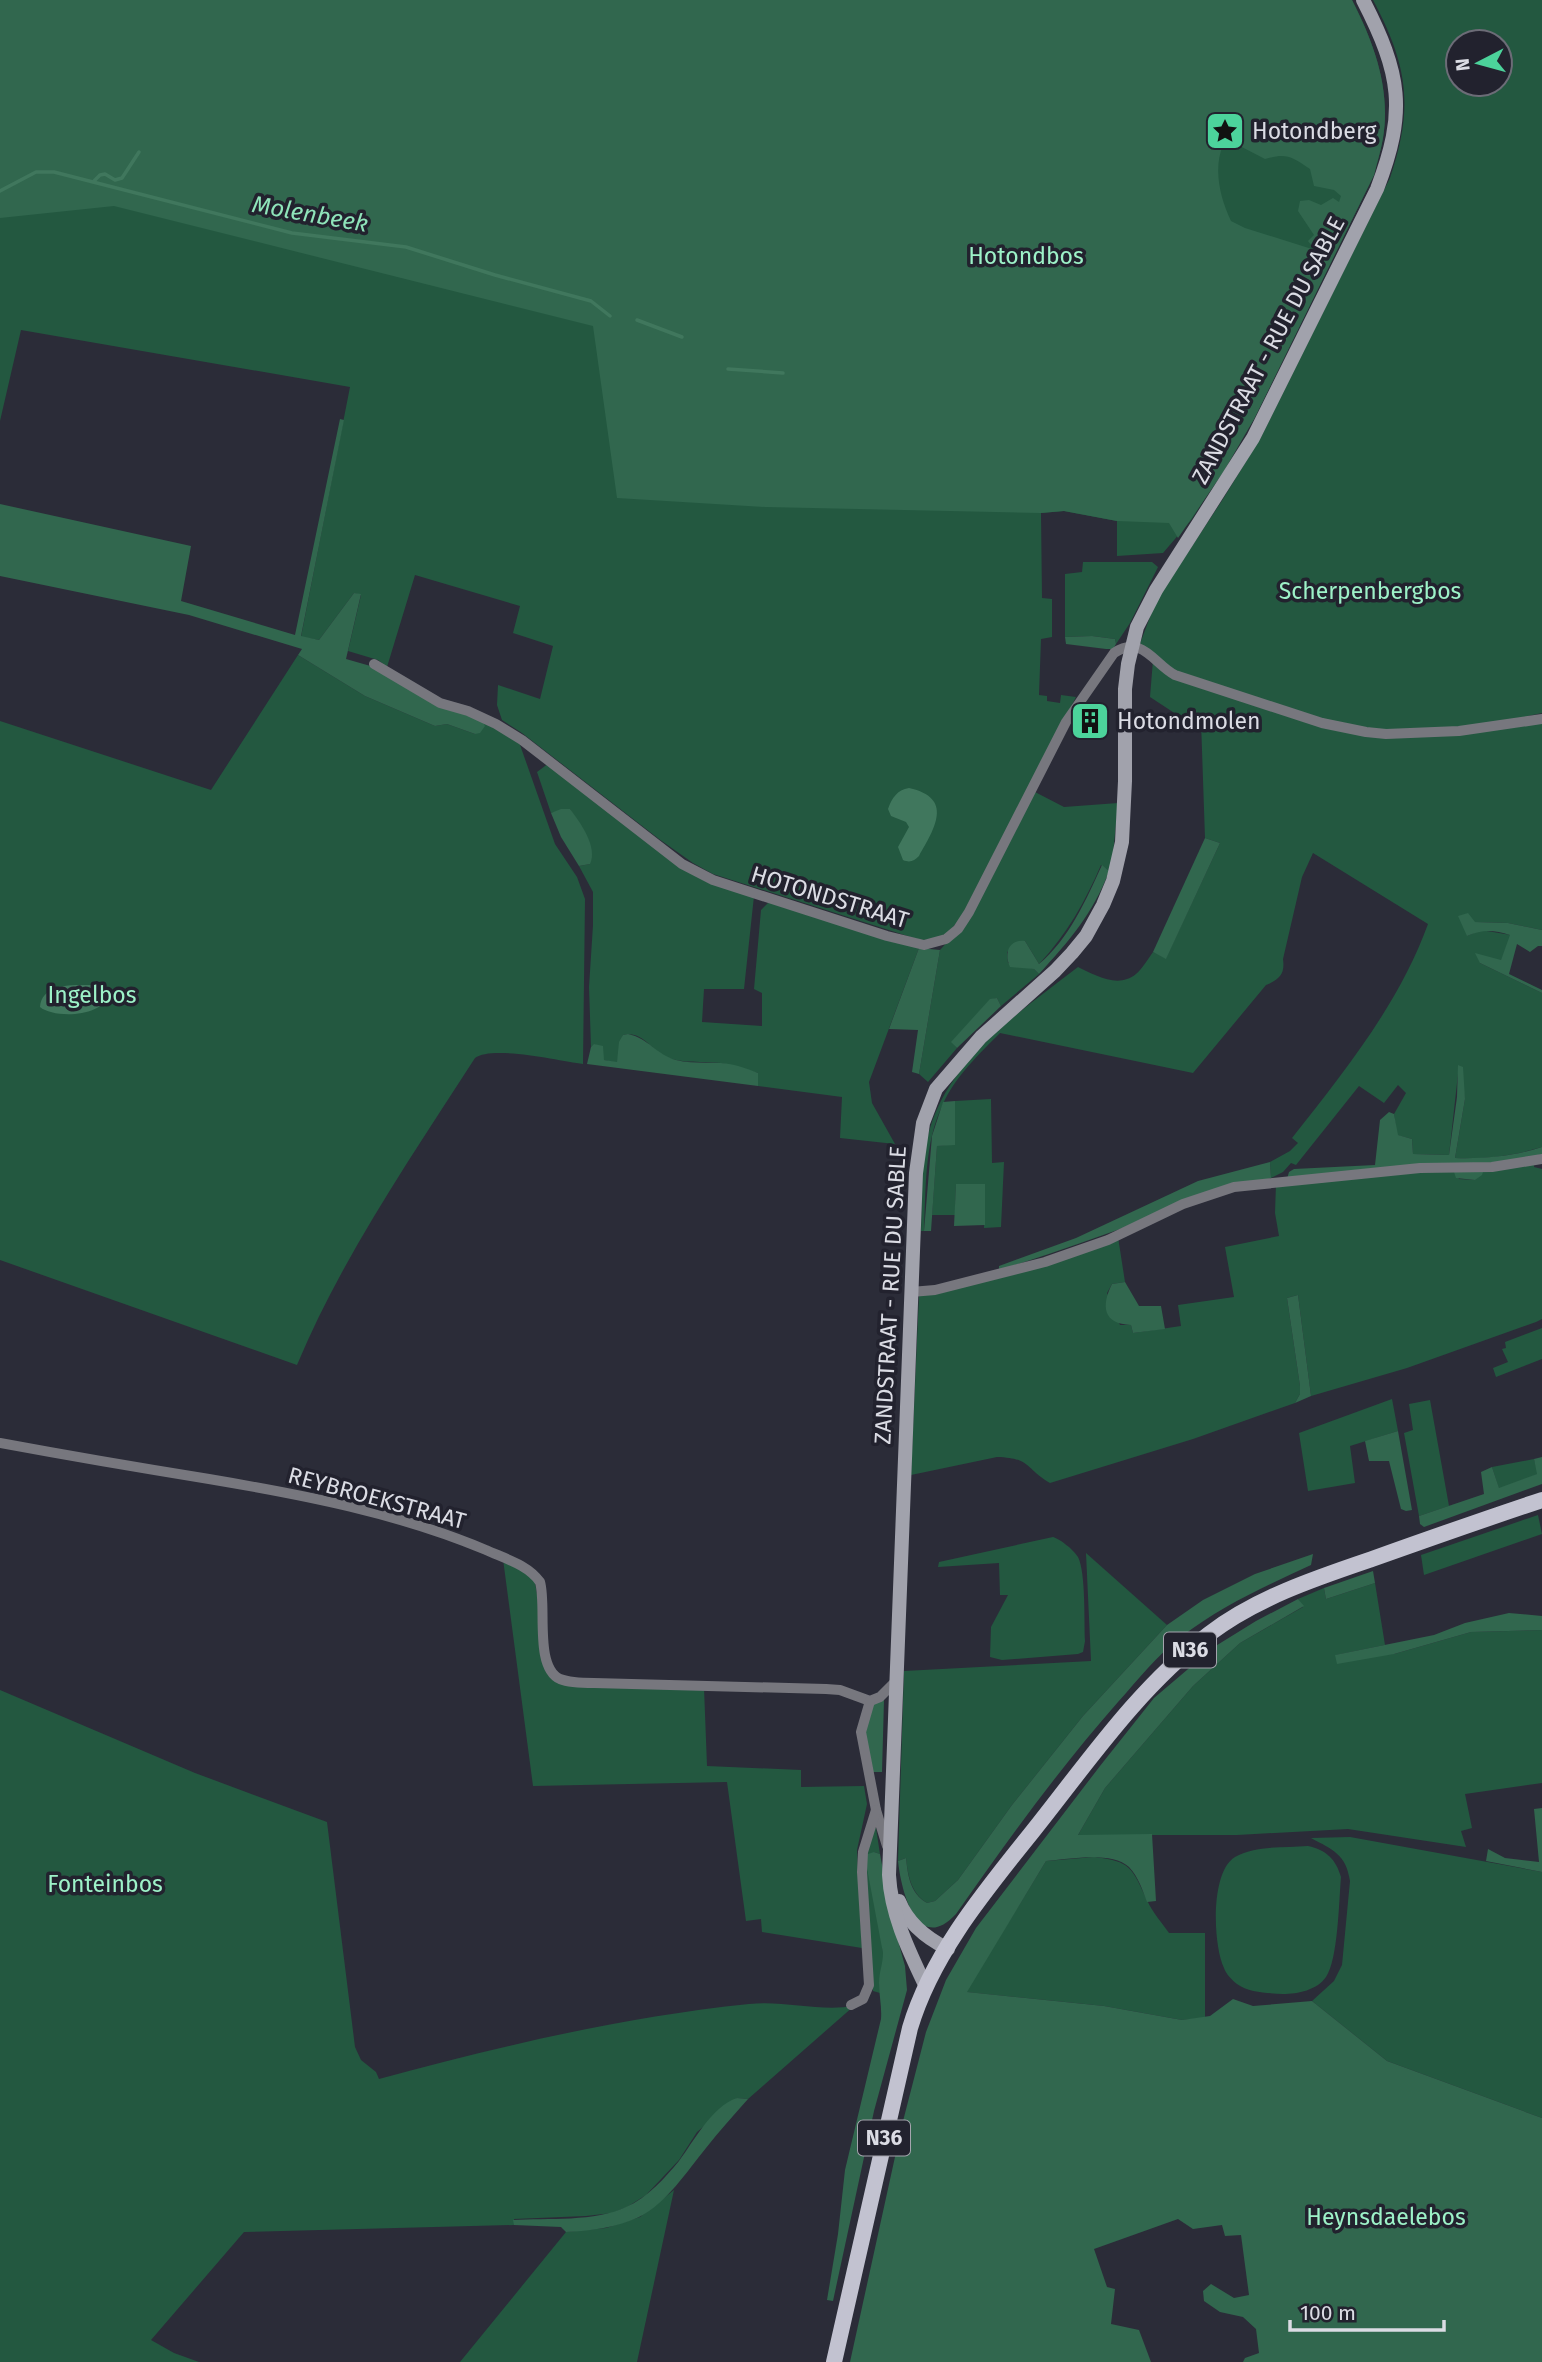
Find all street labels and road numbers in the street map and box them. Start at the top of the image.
street label: ZANDSTRAAT - RUE DU SABLE [1185,211,1351,489]
street label: HOTONDSTRAAT [748,860,912,934]
street label: ZANDSTRAAT - RUE DU SABLE [868,1145,912,1445]
street label: REYBROEKSTRAAT [285,1461,469,1535]
road number: N36 [1164,1632,1216,1668]
road number: N36 [858,2120,910,2156]

